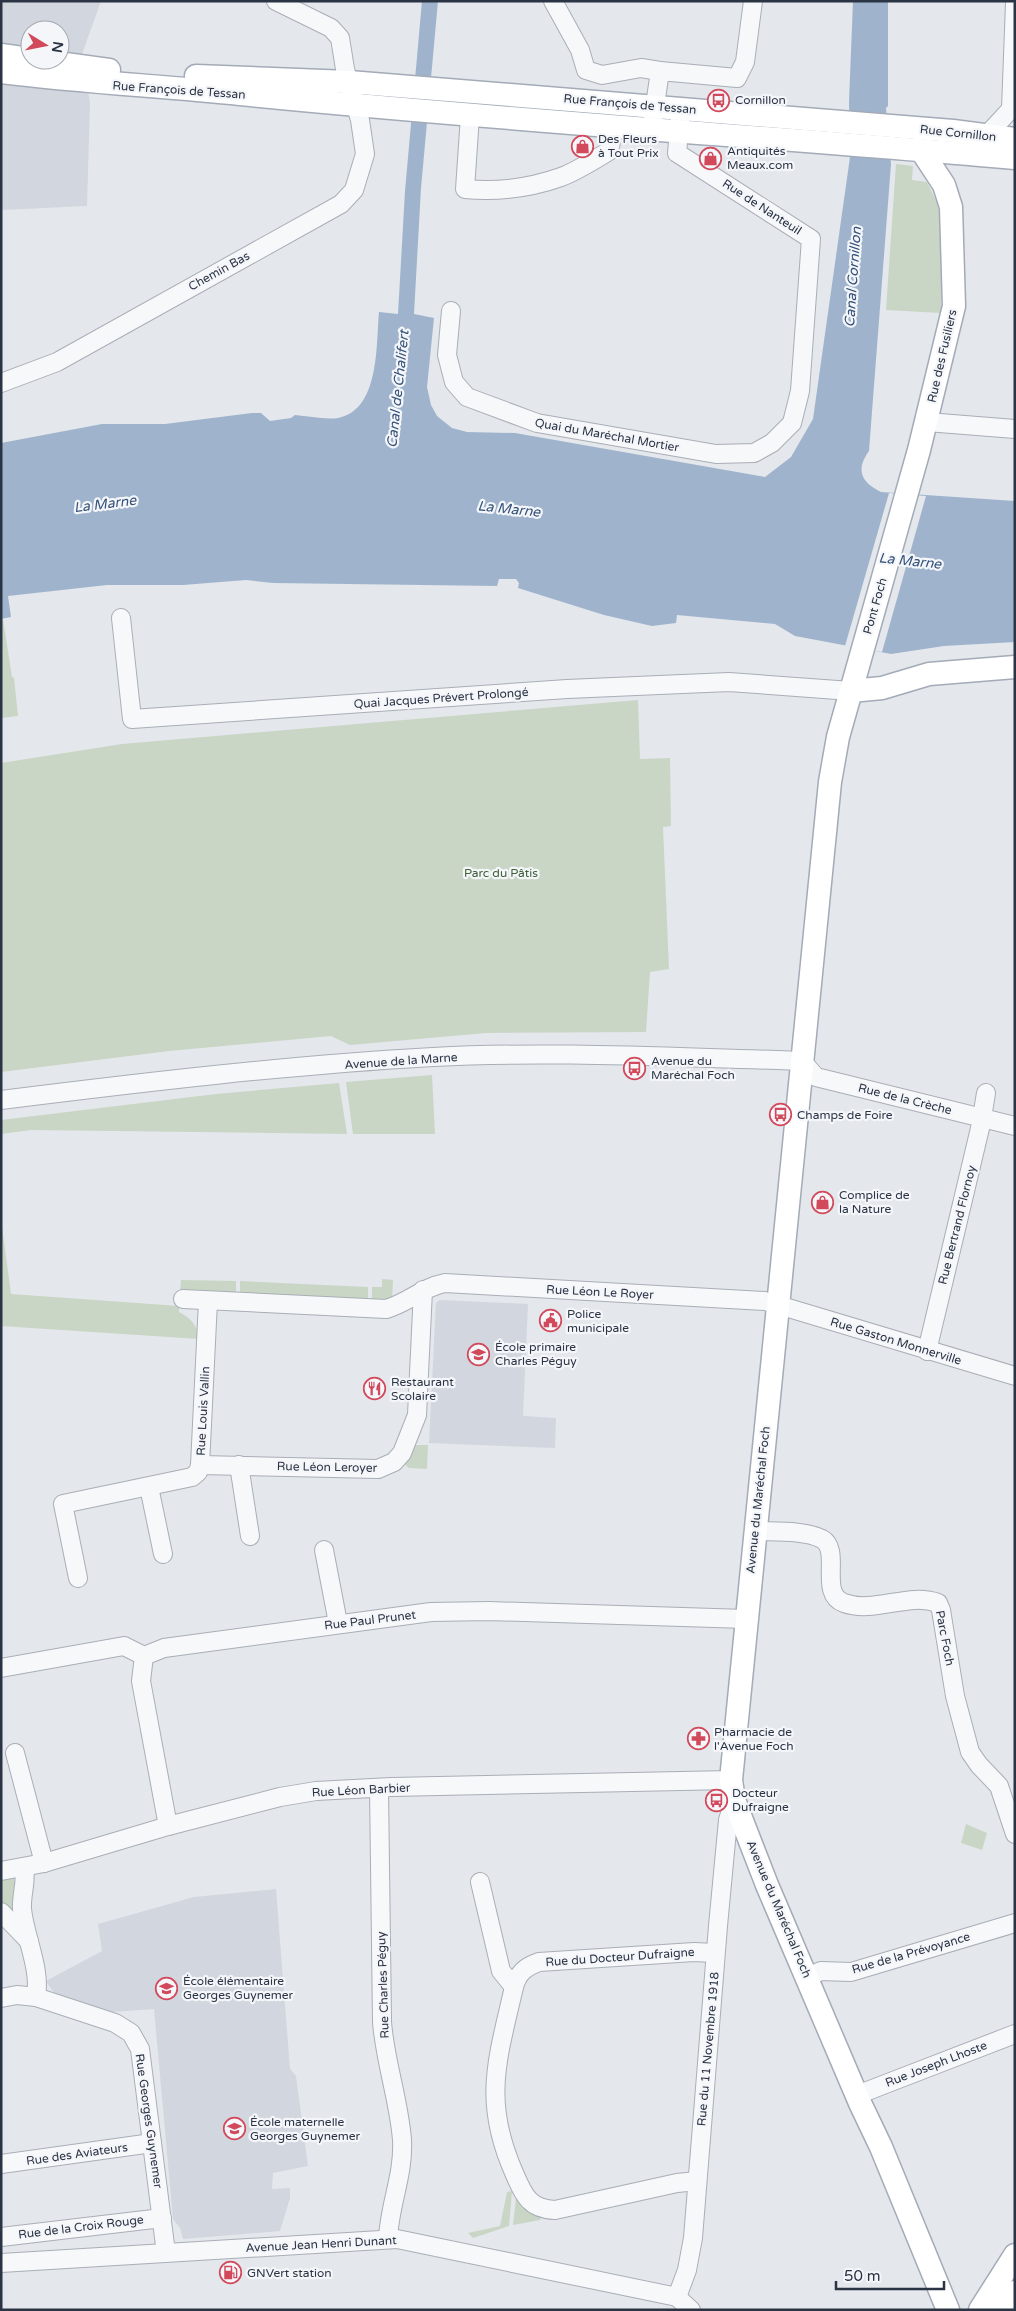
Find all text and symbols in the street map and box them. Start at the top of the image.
north arrow [20,20,70,70]
text: N [48,40,67,54]
street label: Rue François de Tessan [112,78,246,102]
bus stop icon: Cornillon [707,88,731,112]
street label: Rue François de Tessan [563,91,697,117]
place label: Cornillon [735,93,786,107]
street label: Rue Cornillon [919,122,997,144]
place label: Des Fleurs à Tout Prix [598,132,659,160]
shop icon: Des Fleurs à Tout Prix [570,134,594,158]
place label: Antiquités Meaux.com [727,144,793,172]
shop icon: Antiquités Meaux.com [699,146,723,170]
street label: Rue de Nanteuil [720,176,804,238]
water label: Canal Cornillon [841,226,865,328]
street label: Chemin Bas [186,248,252,294]
street label: Rue des Fusiliers [924,308,960,404]
water label: Canal de Chalifert [383,328,413,449]
street label: Quai du Maréchal Mortier [534,415,681,455]
water label: La Marne [73,492,138,516]
water label: La Marne [477,497,542,521]
water label: La Marne [878,549,943,573]
street label: Pont Foch [860,576,890,636]
street label: Quai Jacques Prévert Prolongé [353,685,529,711]
park label: Parc du Pâtis [464,866,538,880]
street label: Avenue de la Marne [344,1050,458,1072]
place label: Avenue du Maréchal Foch [651,1054,735,1082]
bus stop icon: Avenue du Maréchal Foch [623,1056,647,1080]
street label: Rue de la Crèche [857,1081,953,1117]
bus stop icon: Champs de Foire [769,1103,793,1127]
place label: Champs de Foire [797,1108,893,1122]
street label: Rue Bertrand Flornoy [935,1163,979,1286]
place label: Complice de la Nature [839,1188,910,1216]
shop icon: Complice de la Nature [811,1190,835,1214]
street label: Rue Léon Le Royer [546,1282,654,1302]
place label: Police municipale [567,1307,629,1335]
public building icon: Police municipale [539,1309,563,1333]
street label: Rue Gaston Monnerville [829,1314,963,1368]
place label: École primaire Charles Péguy [495,1340,577,1368]
school or university icon: École primaire Charles Péguy [467,1342,491,1366]
street label: Rue Louis Vallin [194,1366,212,1456]
place label: Restaurant Scolaire [391,1375,454,1403]
restaurant icon: Restaurant Scolaire [363,1377,387,1401]
street label: Avenue du Maréchal Foch [743,1426,773,1574]
street label: Rue Léon Leroyer [277,1459,378,1475]
street label: Rue Paul Prunet [323,1607,417,1633]
street label: Parc Foch [933,1609,957,1667]
place label: Pharmacie de l'Avenue Foch [714,1725,794,1753]
pharmacy icon: Pharmacie de l'Avenue Foch [686,1727,710,1751]
street label: Rue Léon Barbier [311,1780,411,1800]
place label: Docteur Dufraigne [732,1786,789,1814]
bus stop icon: Docteur Dufraigne [704,1788,728,1812]
street label: Avenue du Maréchal Foch [744,1838,814,1980]
street label: Rue de la Prévoyance [850,1929,972,1977]
street label: Rue Charles Péguy [374,1931,392,2039]
street label: Rue du Docteur Dufraigne [545,1945,695,1969]
street label: Rue du 11 Novembre 1918 [694,1971,722,2127]
place label: École élémentaire Georges Guynemer [183,1974,294,2002]
school or university icon: École élémentaire Georges Guynemer [155,1976,179,2000]
street label: Rue Joseph Lhoste [883,2038,989,2090]
street label: Rue Georges Guynemer [133,2053,165,2190]
place label: École maternelle Georges Guynemer [250,2115,361,2143]
school or university icon: École maternelle Georges Guynemer [222,2117,246,2141]
street label: Rue des Aviateurs [25,2140,129,2168]
street label: Rue de la Croix Rouge [18,2212,145,2242]
street label: Avenue Jean Henri Dunant [245,2233,397,2255]
scale bar [836,2258,944,2290]
fuel station icon: GNVert station [219,2261,243,2285]
place label: GNVert station [247,2266,332,2280]
text: 50 m [844,2267,881,2285]

